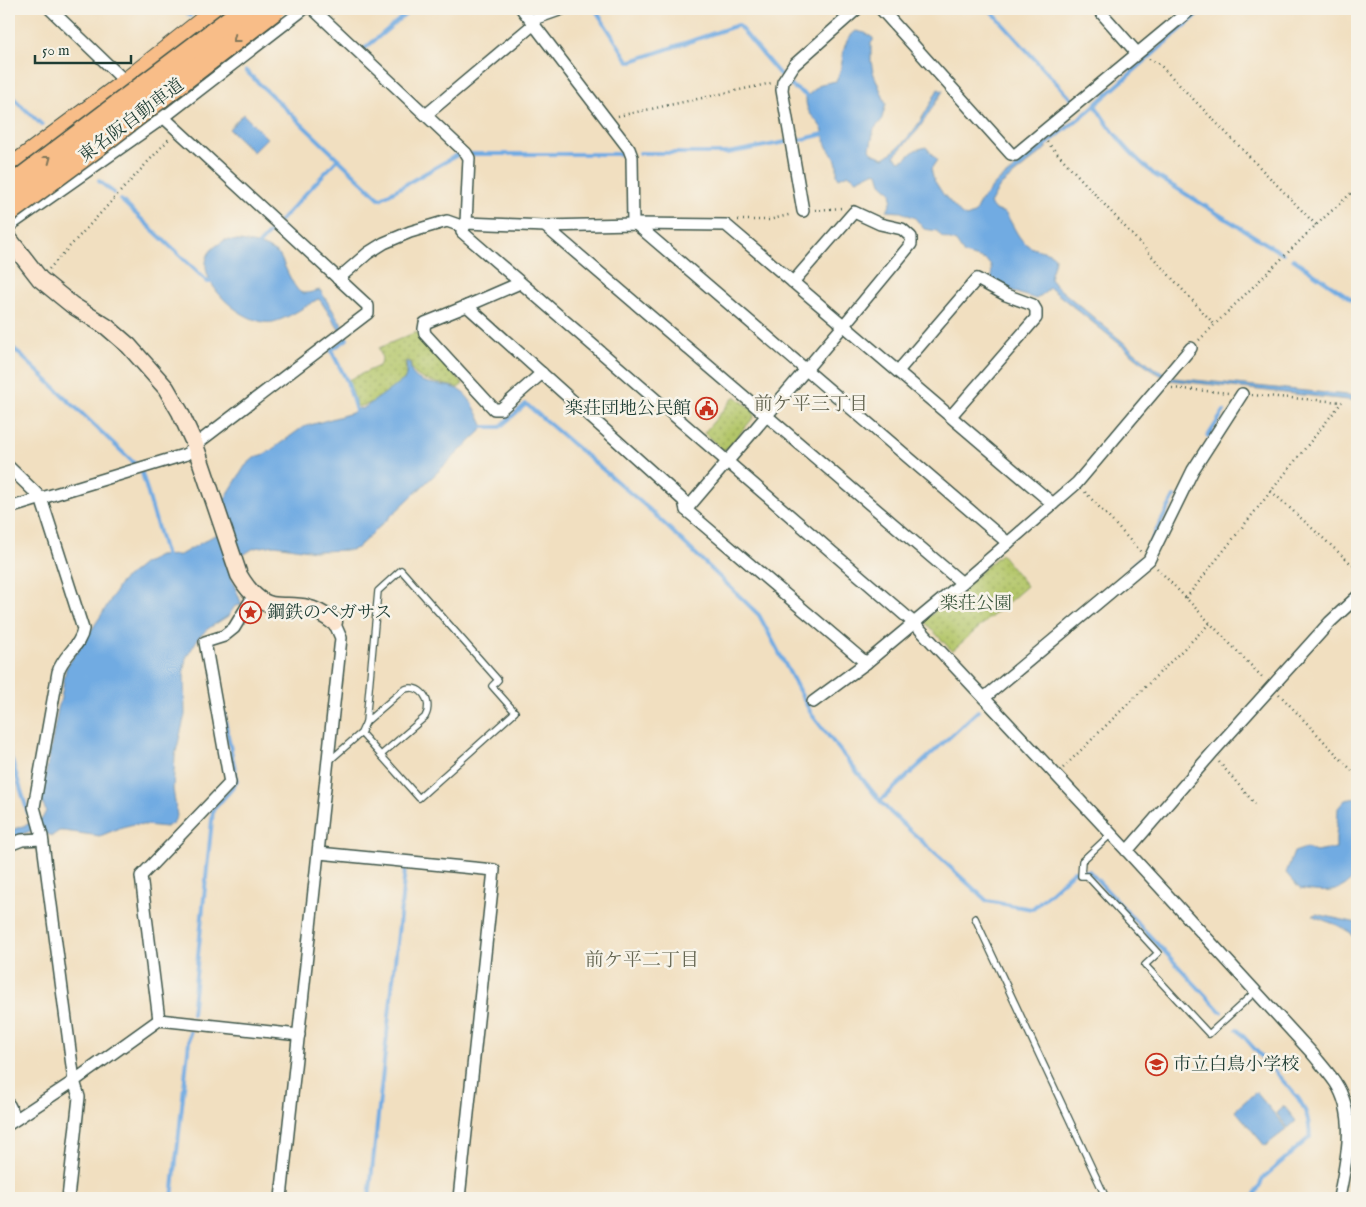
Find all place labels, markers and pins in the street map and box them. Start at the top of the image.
public building icon: 楽荘団地公民館 [695,396,719,420]
place label: 楽荘団地公民館 [565,398,691,421]
place icon: 鋼鉄のペガサス [239,600,263,624]
place label: 鋼鉄のペガサス [267,602,392,625]
school or university icon: 市立白鳥小学校 [1145,1052,1169,1076]
place label: 市立白鳥小学校 [1173,1054,1299,1077]

